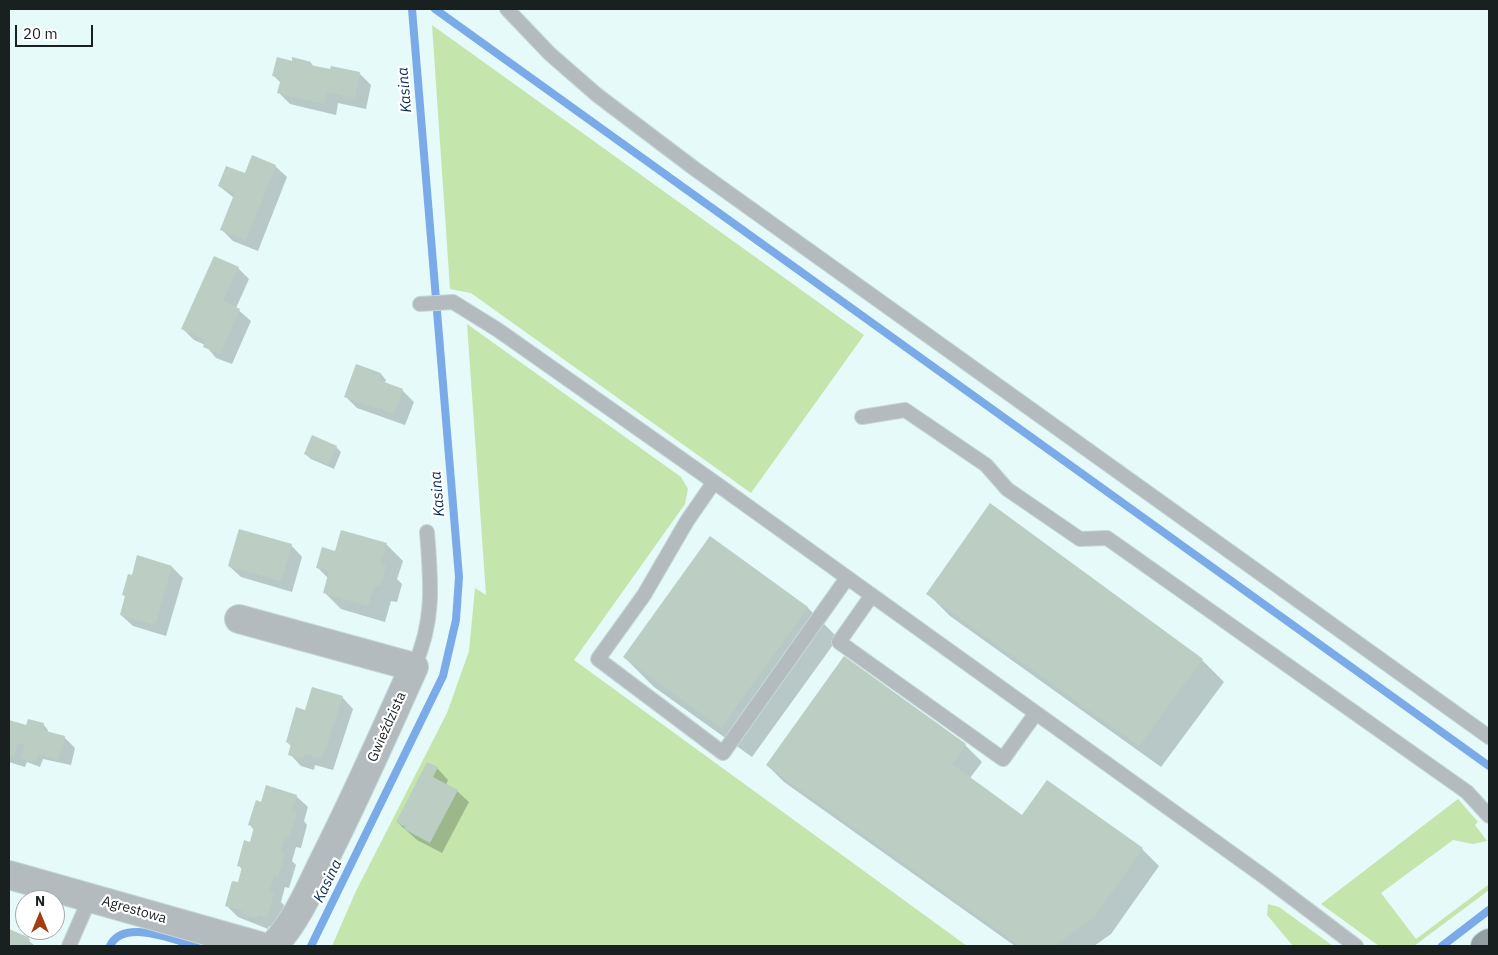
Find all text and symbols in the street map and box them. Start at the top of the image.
scale bar [18,15,95,47]
text: 20 m [23,24,58,43]
water label: Kasina [394,66,416,114]
water label: Kasina [427,470,449,518]
street label: Gwieździsta [364,689,410,765]
water label: Kasina [310,857,346,905]
north arrow [15,890,65,940]
text: N [35,892,45,910]
street label: Agrestowa [100,893,168,927]

